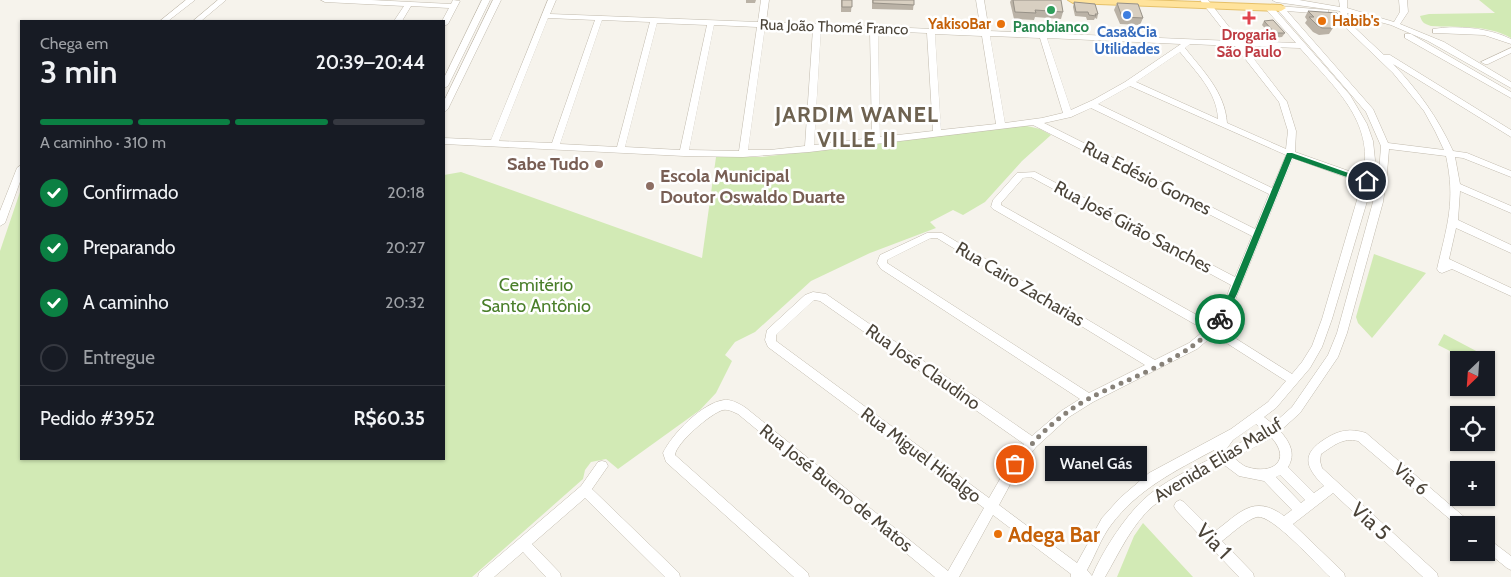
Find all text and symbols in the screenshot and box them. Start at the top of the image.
marker: Panobianco [1045,4,1057,16]
marker: Casa&Cia Utilidades [1121,9,1133,21]
marker: Drogaria São Paulo [1243,12,1255,24]
place label: Habib's [1332,12,1380,30]
street label: Rua João Thomé Franco [759,15,909,39]
place label: YakisoBar [927,15,991,33]
marker: Habib's [1316,15,1328,27]
marker: YakisoBar [995,18,1007,30]
place label: Panobianco [1013,18,1090,36]
place label: Casa&Cia Utilidades [1094,23,1160,58]
place label: Drogaria São Paulo [1217,26,1282,61]
text: Chega em [40,34,108,53]
text: 20:39–20:44 [316,51,425,74]
text: 3 min [40,52,117,91]
district label: JARDIM WANEL VILLE II [774,101,939,153]
text: A caminho · 310 m [40,133,166,152]
street label: Rua Edésio Gomes [1079,136,1215,220]
place label: Sabe Tudo [507,153,589,175]
marker: Sabe Tudo [593,158,605,170]
pin [1346,160,1388,202]
place label: Escola Municipal Doutor Oswaldo Duarte [660,165,845,208]
icon: home [1353,167,1381,195]
street label: Rua José Girão Sanches [1050,176,1216,278]
icon: check [40,179,68,207]
marker: Escola Municipal Doutor Oswaldo Duarte [644,180,656,192]
text: Confirmado [83,181,179,204]
text: 20:18 [387,183,425,202]
icon: check [40,234,68,262]
text: Preparando [83,236,176,259]
street label: Rua Cairo Zacharias [952,237,1088,331]
text: 20:27 [386,238,425,257]
park label: Cemitério Santo Antônio [481,274,591,317]
icon: check [40,289,68,317]
text: A caminho [83,291,169,314]
text: 20:32 [385,293,425,312]
courier [1195,294,1245,344]
icon: bike [1206,305,1234,333]
street label: Rua José Claudino [861,319,985,415]
text: Entregue [83,346,155,369]
north arrow [1450,351,1495,396]
map controls [1450,351,1495,561]
street label: Rua Miguel Hidalgo [856,403,986,507]
button: locate [1450,406,1495,451]
text: Pedido #3952 [40,407,155,430]
text: R$60.35 [354,407,425,430]
street label: Avenida Elias Maluf [1150,413,1286,507]
street label: Rua José Bueno de Matos [755,419,917,557]
pin [994,443,1036,485]
callout: Wanel Gás [1045,446,1148,482]
icon: bag [1001,450,1029,478]
text: Wanel Gás [1060,454,1132,473]
street label: Via 6 [1389,458,1433,500]
button: + [1450,461,1495,506]
street label: Via 5 [1346,497,1396,545]
button: − [1450,516,1495,561]
street label: Via 1 [1191,518,1237,564]
place label: Adega Bar [1008,522,1100,547]
marker: Adega Bar [992,528,1004,540]

